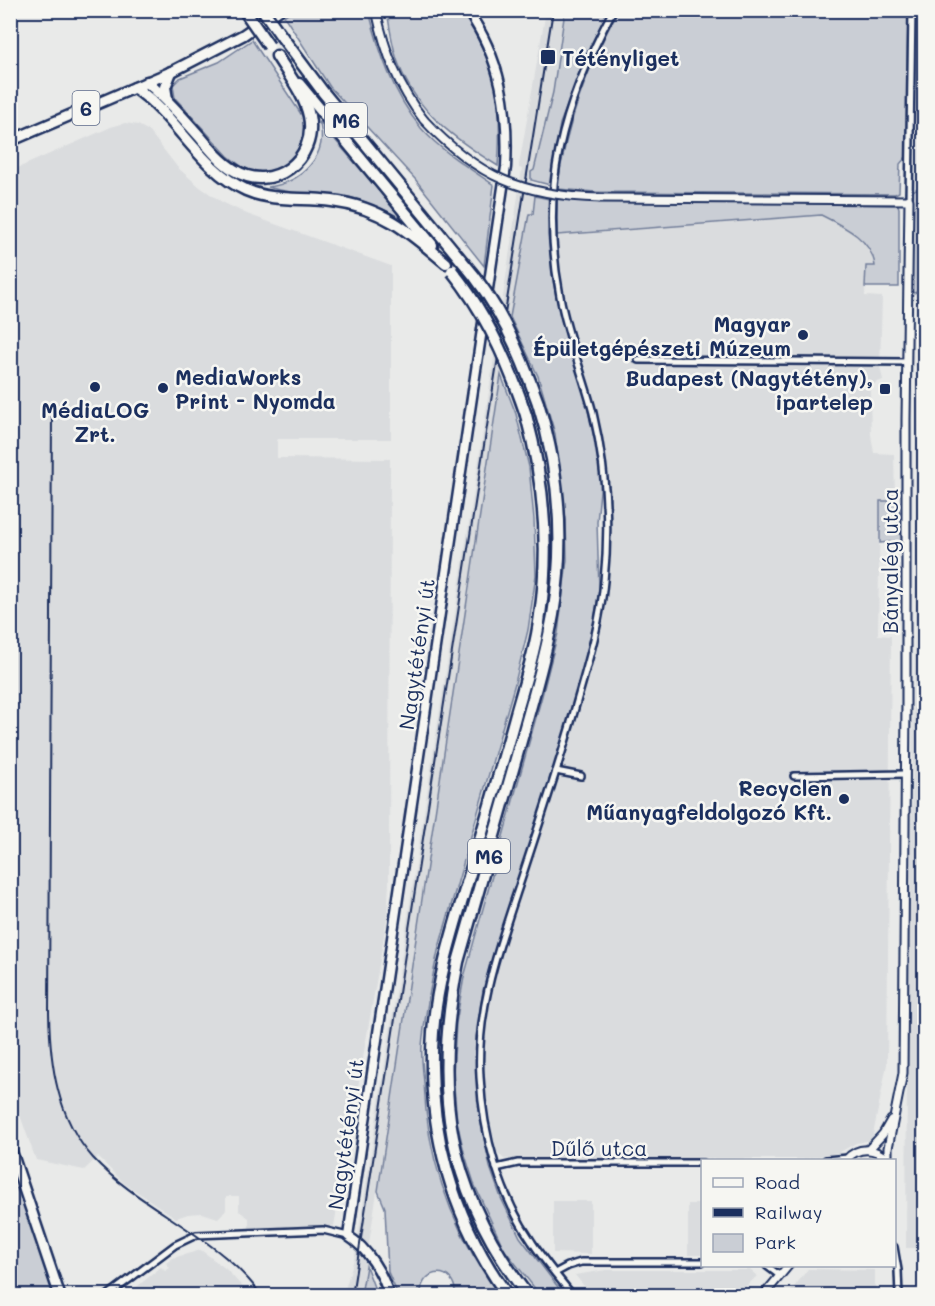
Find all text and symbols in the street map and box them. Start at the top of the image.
place label: Tétényliget [562,44,679,72]
marker: Tétényliget [539,48,557,66]
road number: 6 [72,91,100,125]
road number: M6 [325,103,367,137]
place label: Magyar Épületgépészeti Múzeum [533,310,791,361]
marker: Magyar Épületgépészeti Múzeum [796,328,810,342]
place label: MediaWorks Print - Nyomda [175,363,336,415]
place label: Budapest (Nagytétény), ipartelep [625,364,873,415]
marker: MédiaLOG Zrt. [88,380,102,394]
marker: MediaWorks Print - Nyomda [156,381,170,395]
marker: Budapest (Nagytétény), ipartelep [878,382,892,396]
place label: MédiaLOG Zrt. [41,396,149,447]
street label: Bányalég utca [876,488,903,634]
street label: Nagytétényi út [392,577,440,731]
place label: Recyclen Műanyagfeldolgozó Kft. [586,774,832,826]
marker: Recyclen Műanyagfeldolgozó Kft. [837,792,851,806]
road number: M6 [468,839,510,873]
street label: Nagytétényi út [321,1057,369,1211]
street label: Dűlő utca [551,1134,647,1161]
legend [701,1159,896,1267]
text: Road [755,1170,800,1194]
text: Railway [755,1200,822,1224]
text: Park [755,1230,796,1254]

